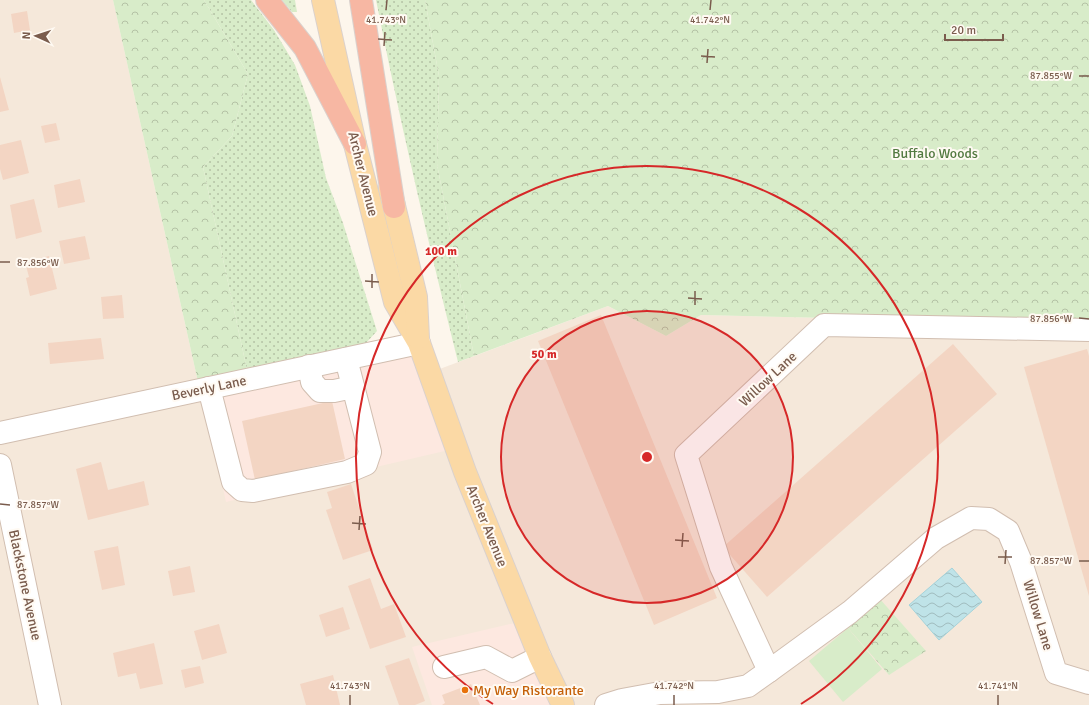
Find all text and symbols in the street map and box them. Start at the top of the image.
text: 41.743°N [366,14,406,26]
text: 41.742°N [690,14,730,26]
north arrow [16,16,56,56]
scale bar [945,16,1003,42]
text: 20 m [951,23,976,38]
text: N [20,31,33,40]
text: 87.855°W [1030,70,1072,82]
street label: Archer Avenue [344,130,382,218]
park label: Buffalo Woods [892,145,978,162]
text: 100 m [425,244,457,259]
text: 87.856°W [17,257,59,269]
text: 87.856°W [1030,313,1072,325]
text: 50 m [531,347,557,362]
street label: Willow Lane [736,348,800,410]
street label: Beverly Lane [170,372,248,404]
centre of rings [640,450,654,464]
street label: Archer Avenue [463,483,511,569]
text: 87.857°W [17,499,59,511]
street label: Blackstone Avenue [5,528,45,642]
text: 87.857°W [1030,555,1072,567]
street label: Willow Lane [1019,578,1057,652]
text: 41.743°N [330,680,370,692]
text: 41.742°N [654,680,694,692]
text: 41.741°N [978,680,1018,692]
place label: My Way Ristorante [473,682,584,699]
marker: My Way Ristorante [460,685,470,695]

